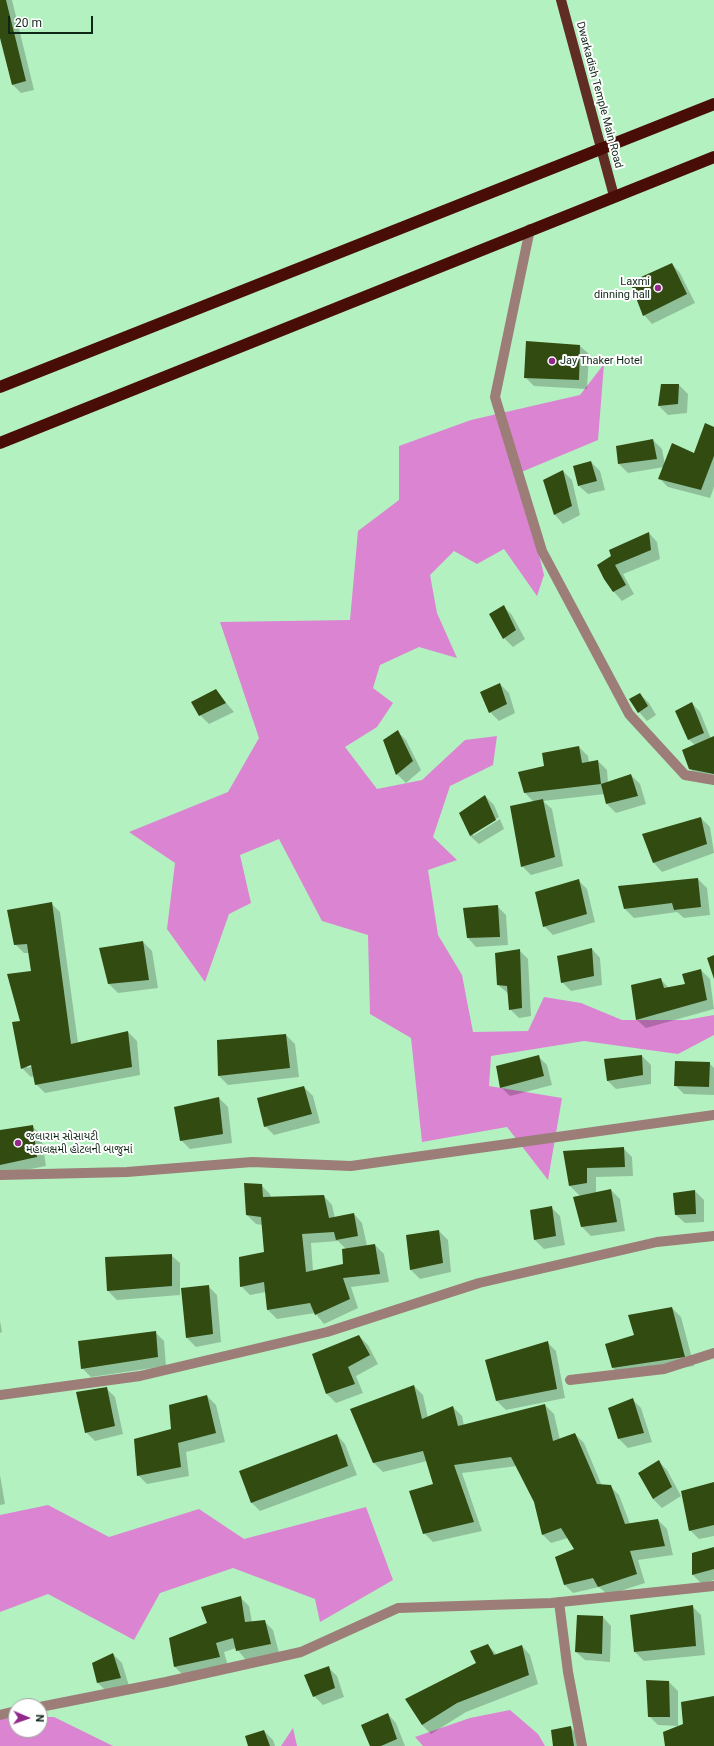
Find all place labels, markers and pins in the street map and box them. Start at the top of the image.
place label: Laxmi dinning hall [594,275,650,301]
marker: Laxmi dinning hall [653,283,663,293]
place label: Jay Thaker Hotel [560,354,642,368]
marker: Jay Thaker Hotel [547,356,557,366]
place label: જલારામ સોસાયટી મહાલ‌ક્ષમી હોટલની બાજુમાં [26,1130,133,1156]
marker: જલારામ સોસાયટી મહાલ‌ક્ષમી હોટલની બાજુમાં [13,1138,23,1148]

